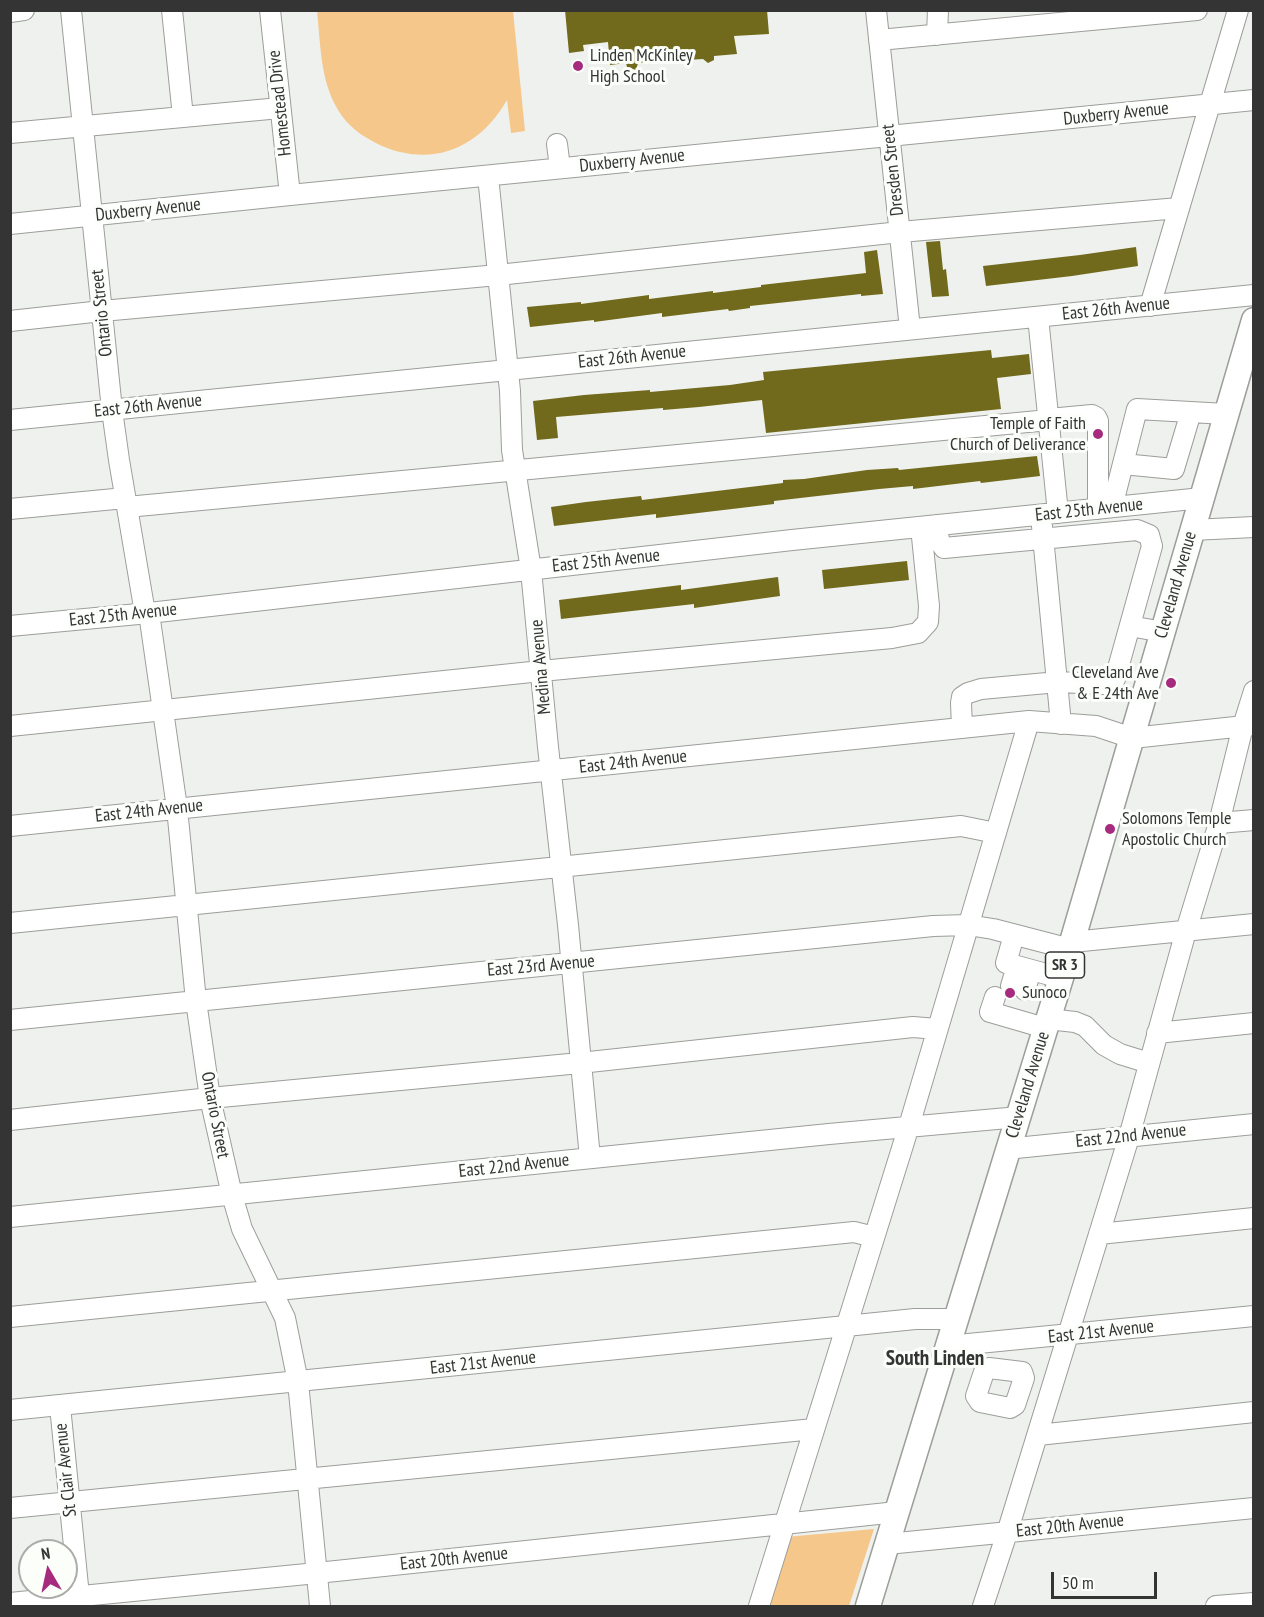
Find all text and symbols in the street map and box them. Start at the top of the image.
place label: Linden McKinley High School [590,45,693,88]
street label: Homestead Drive [264,49,296,157]
marker: Linden McKinley High School [571,59,585,73]
street label: Duxberry Avenue [1062,98,1170,130]
street label: Dresden Street [877,123,909,217]
street label: Duxberry Avenue [578,145,686,177]
street label: Duxberry Avenue [94,194,202,226]
street label: Ontario Street [87,268,117,358]
street label: East 26th Avenue [1061,293,1171,325]
street label: East 26th Avenue [577,341,687,373]
street label: East 26th Avenue [93,390,203,422]
place label: Temple of Faith Church of Deliverance [950,413,1086,456]
marker: Temple of Faith Church of Deliverance [1091,427,1105,441]
street label: East 25th Avenue [1034,494,1144,526]
street label: Cleveland Avenue [1150,529,1202,641]
street label: East 25th Avenue [551,545,661,577]
street label: East 25th Avenue [68,599,178,631]
street label: Medina Avenue [526,619,556,715]
place label: Cleveland Ave & E 24th Ave [1072,662,1159,704]
marker: Cleveland Ave & E 24th Ave [1164,676,1178,690]
street label: East 24th Avenue [578,746,688,778]
street label: East 24th Avenue [94,795,204,827]
place label: Solomons Temple Apostolic Church [1122,808,1232,850]
marker: Solomons Temple Apostolic Church [1103,822,1117,836]
street label: East 23rd Avenue [486,951,596,981]
road number: SR 3 [1046,952,1084,978]
place label: Sunoco [1022,982,1067,1004]
marker: Sunoco [1003,986,1017,1000]
street label: Cleveland Avenue [1002,1029,1054,1141]
street label: Ontario Street [196,1070,234,1160]
street label: East 22nd Avenue [1075,1119,1187,1153]
street label: East 22nd Avenue [458,1149,570,1183]
street label: East 21st Avenue [1047,1316,1155,1348]
district label: South Linden [886,1346,984,1372]
street label: East 21st Avenue [429,1347,537,1379]
street label: St Clair Avenue [50,1422,82,1518]
street label: East 20th Avenue [1015,1510,1125,1542]
north arrow [18,1539,78,1599]
text: N [40,1543,51,1564]
street label: East 20th Avenue [399,1543,509,1575]
scale bar [1054,1560,1160,1598]
text: 50 m [1062,1571,1094,1594]

